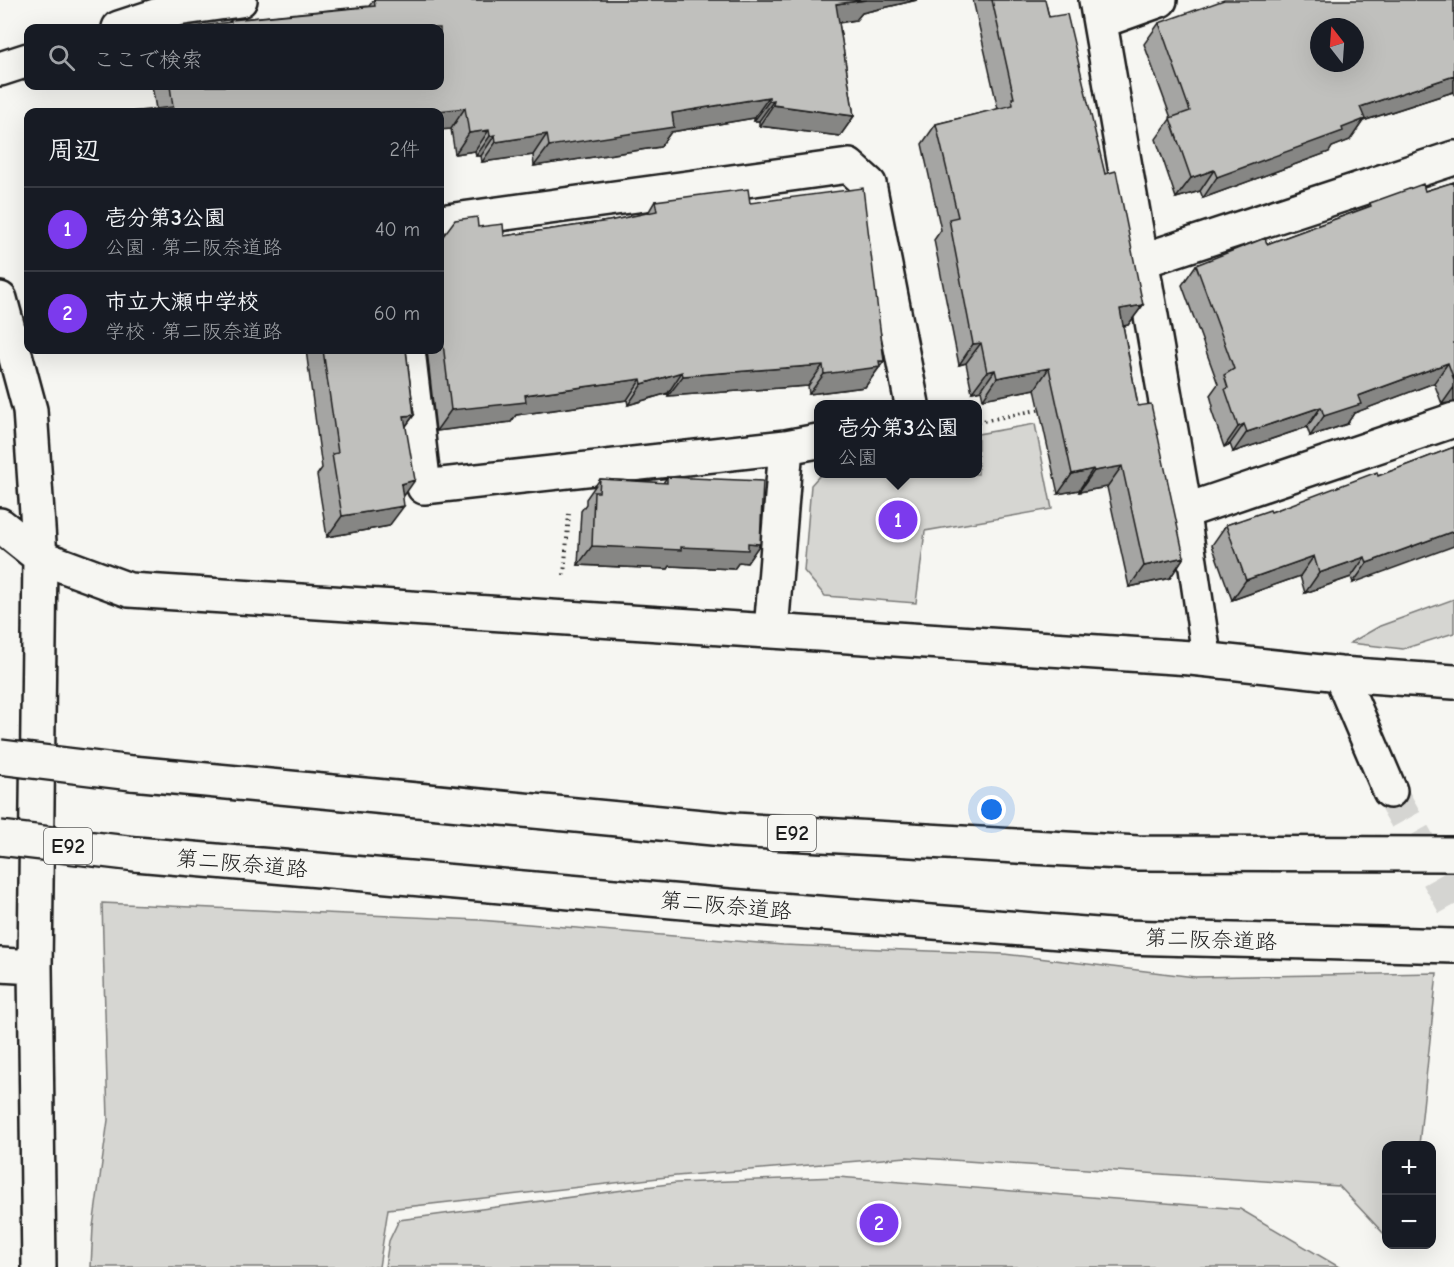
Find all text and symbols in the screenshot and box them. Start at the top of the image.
north arrow [1310,18,1364,72]
search box [24,24,444,90]
icon: search [45,41,78,74]
text: ここで検索 [93,47,203,73]
text: 周辺 [48,136,100,166]
text: 2件 [390,138,420,161]
text: 壱分第3公園 [105,205,226,231]
text: 1 [64,218,71,241]
text: 40 m [375,218,420,241]
text: 公園 · 第二阪奈道路 [105,236,282,259]
text: 市立大瀬中学校 [105,289,259,315]
text: 2 [63,302,72,325]
text: 60 m [374,302,420,325]
text: 学校 · 第二阪奈道路 [105,320,282,343]
popup [814,400,982,478]
text: 壱分第3公園 [838,415,958,441]
text: 公園 [838,446,878,469]
pin: 1 [878,498,918,542]
your location [977,795,1006,824]
road number: E92 [768,815,816,851]
road number: E92 [44,828,92,864]
street label: 第二阪奈道路 [175,845,309,883]
street label: 第二阪奈道路 [659,887,793,925]
street label: 第二阪奈道路 [1145,925,1277,955]
map controls [1382,1141,1436,1249]
button: + [1382,1141,1436,1195]
button: − [1382,1195,1436,1249]
pin: 2 [860,1200,898,1246]

